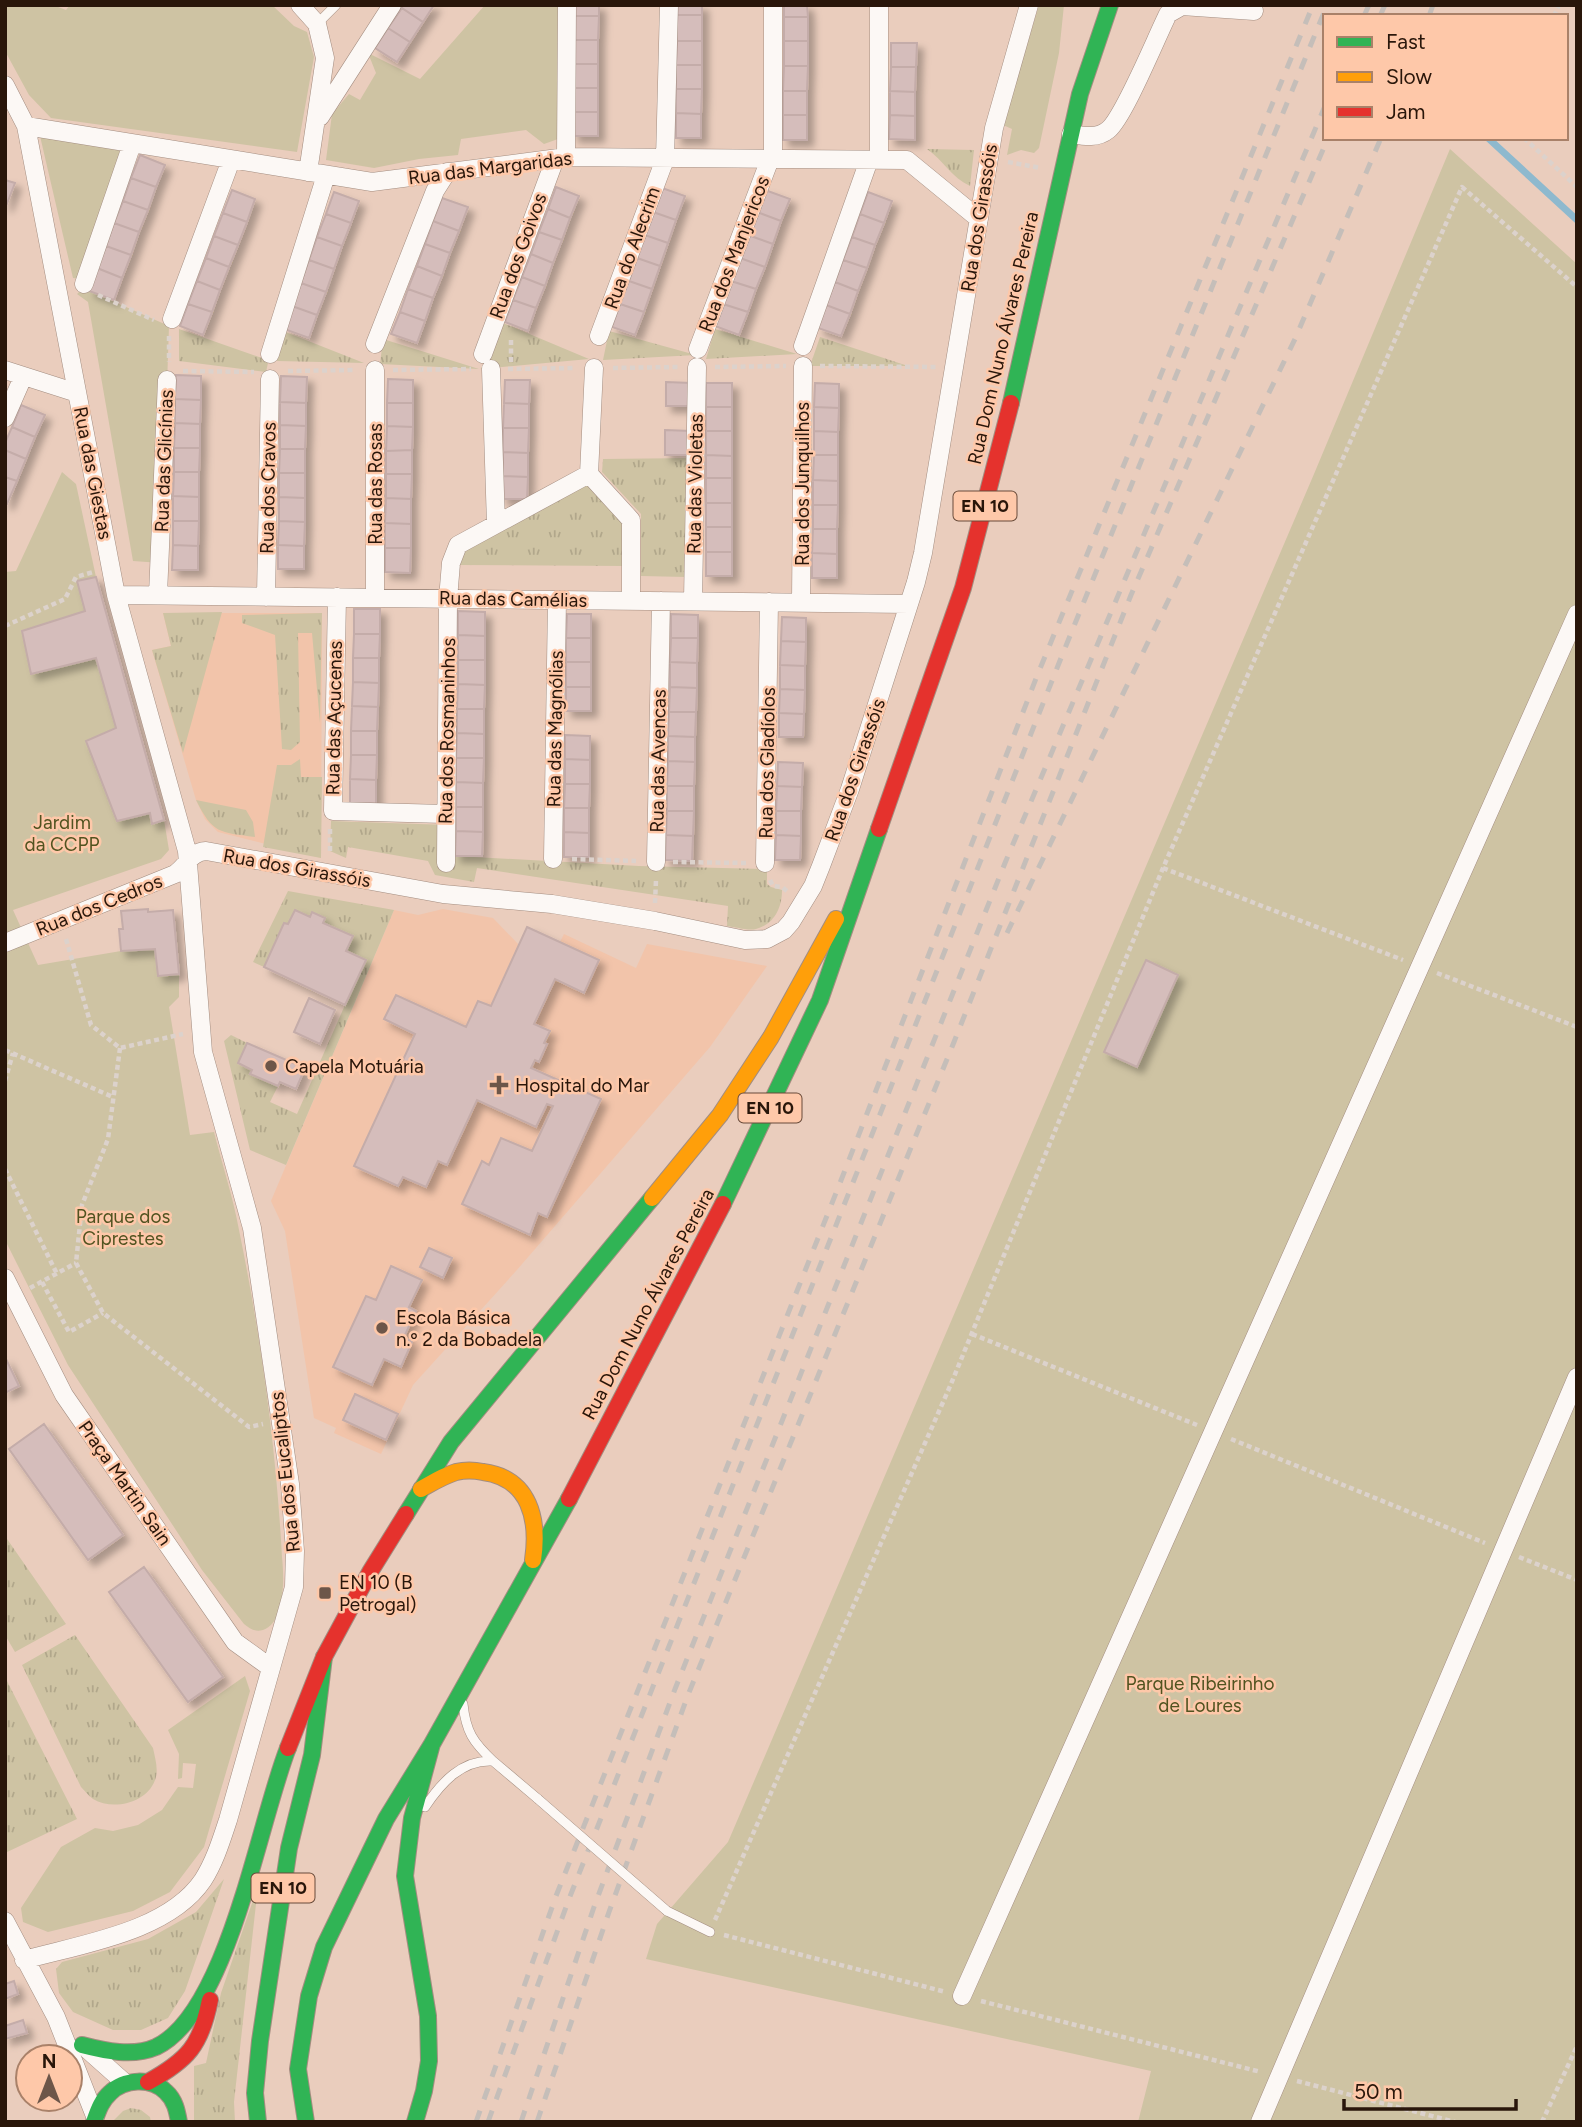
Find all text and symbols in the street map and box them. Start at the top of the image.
legend [1323,14,1568,140]
text: Fast [1386,29,1426,54]
text: Slow [1386,64,1432,89]
text: Jam [1386,99,1425,124]
street label: Rua dos Girassóis [956,142,1002,294]
street label: Rua das Margaridas [407,147,573,189]
street label: Rua dos Manjericos [694,173,774,335]
street label: Rua do Alecrim [599,184,665,312]
street label: Rua dos Goivos [485,190,551,322]
street label: Rua Dom Nuno Álvares Pereira [963,209,1043,467]
street label: Rua das Glicínias [150,389,178,533]
street label: Rua dos Junquilhos [791,402,814,566]
street label: Rua das Giestas [69,405,117,542]
street label: Rua das Violetas [682,414,708,554]
street label: Rua dos Cravos [255,422,281,554]
street label: Rua das Rosas [364,423,387,545]
road number: EN 10 [954,492,1016,520]
street label: Rua das Camélias [439,586,587,612]
street label: Rua dos Rosmaninhos [434,638,460,824]
street label: Rua das Açucenas [321,640,347,796]
street label: Rua das Magnólias [542,650,568,808]
street label: Rua dos Gladíolos [754,687,780,839]
street label: Rua das Avencas [645,689,671,833]
street label: Rua dos Girassóis [820,695,890,844]
park label: Jardim da CCPP [25,811,99,856]
street label: Rua dos Girassóis [221,844,373,892]
street label: Rua dos Cedros [33,869,166,941]
place label: Capela Motuária [285,1055,424,1078]
marker: Capela Motuária [263,1058,279,1074]
place label: Hospital do Mar [515,1074,650,1097]
marker: Hospital do Mar [489,1075,509,1095]
road number: EN 10 [738,1093,802,1122]
street label: Rua Dom Nuno Álvares Pereira [577,1184,719,1424]
park label: Parque dos Ciprestes [76,1205,170,1250]
place label: Escola Básica n.º 2 da Bobadela [396,1306,542,1351]
marker: Escola Básica n.º 2 da Bobadela [374,1320,390,1336]
street label: Rua dos Eucaliptos [265,1390,305,1553]
street label: Praça Martin Sain [73,1416,177,1550]
place label: EN 10 (B Petrogal) [339,1571,417,1616]
marker: EN 10 (B Petrogal) [317,1585,333,1601]
park label: Parque Ribeirinho de Loures [1126,1672,1274,1717]
road number: EN 10 [252,1874,314,1902]
north arrow [14,2043,84,2113]
text: N [42,2050,56,2073]
scale bar [1344,2068,1516,2112]
text: 50 m [1354,2079,1403,2104]

